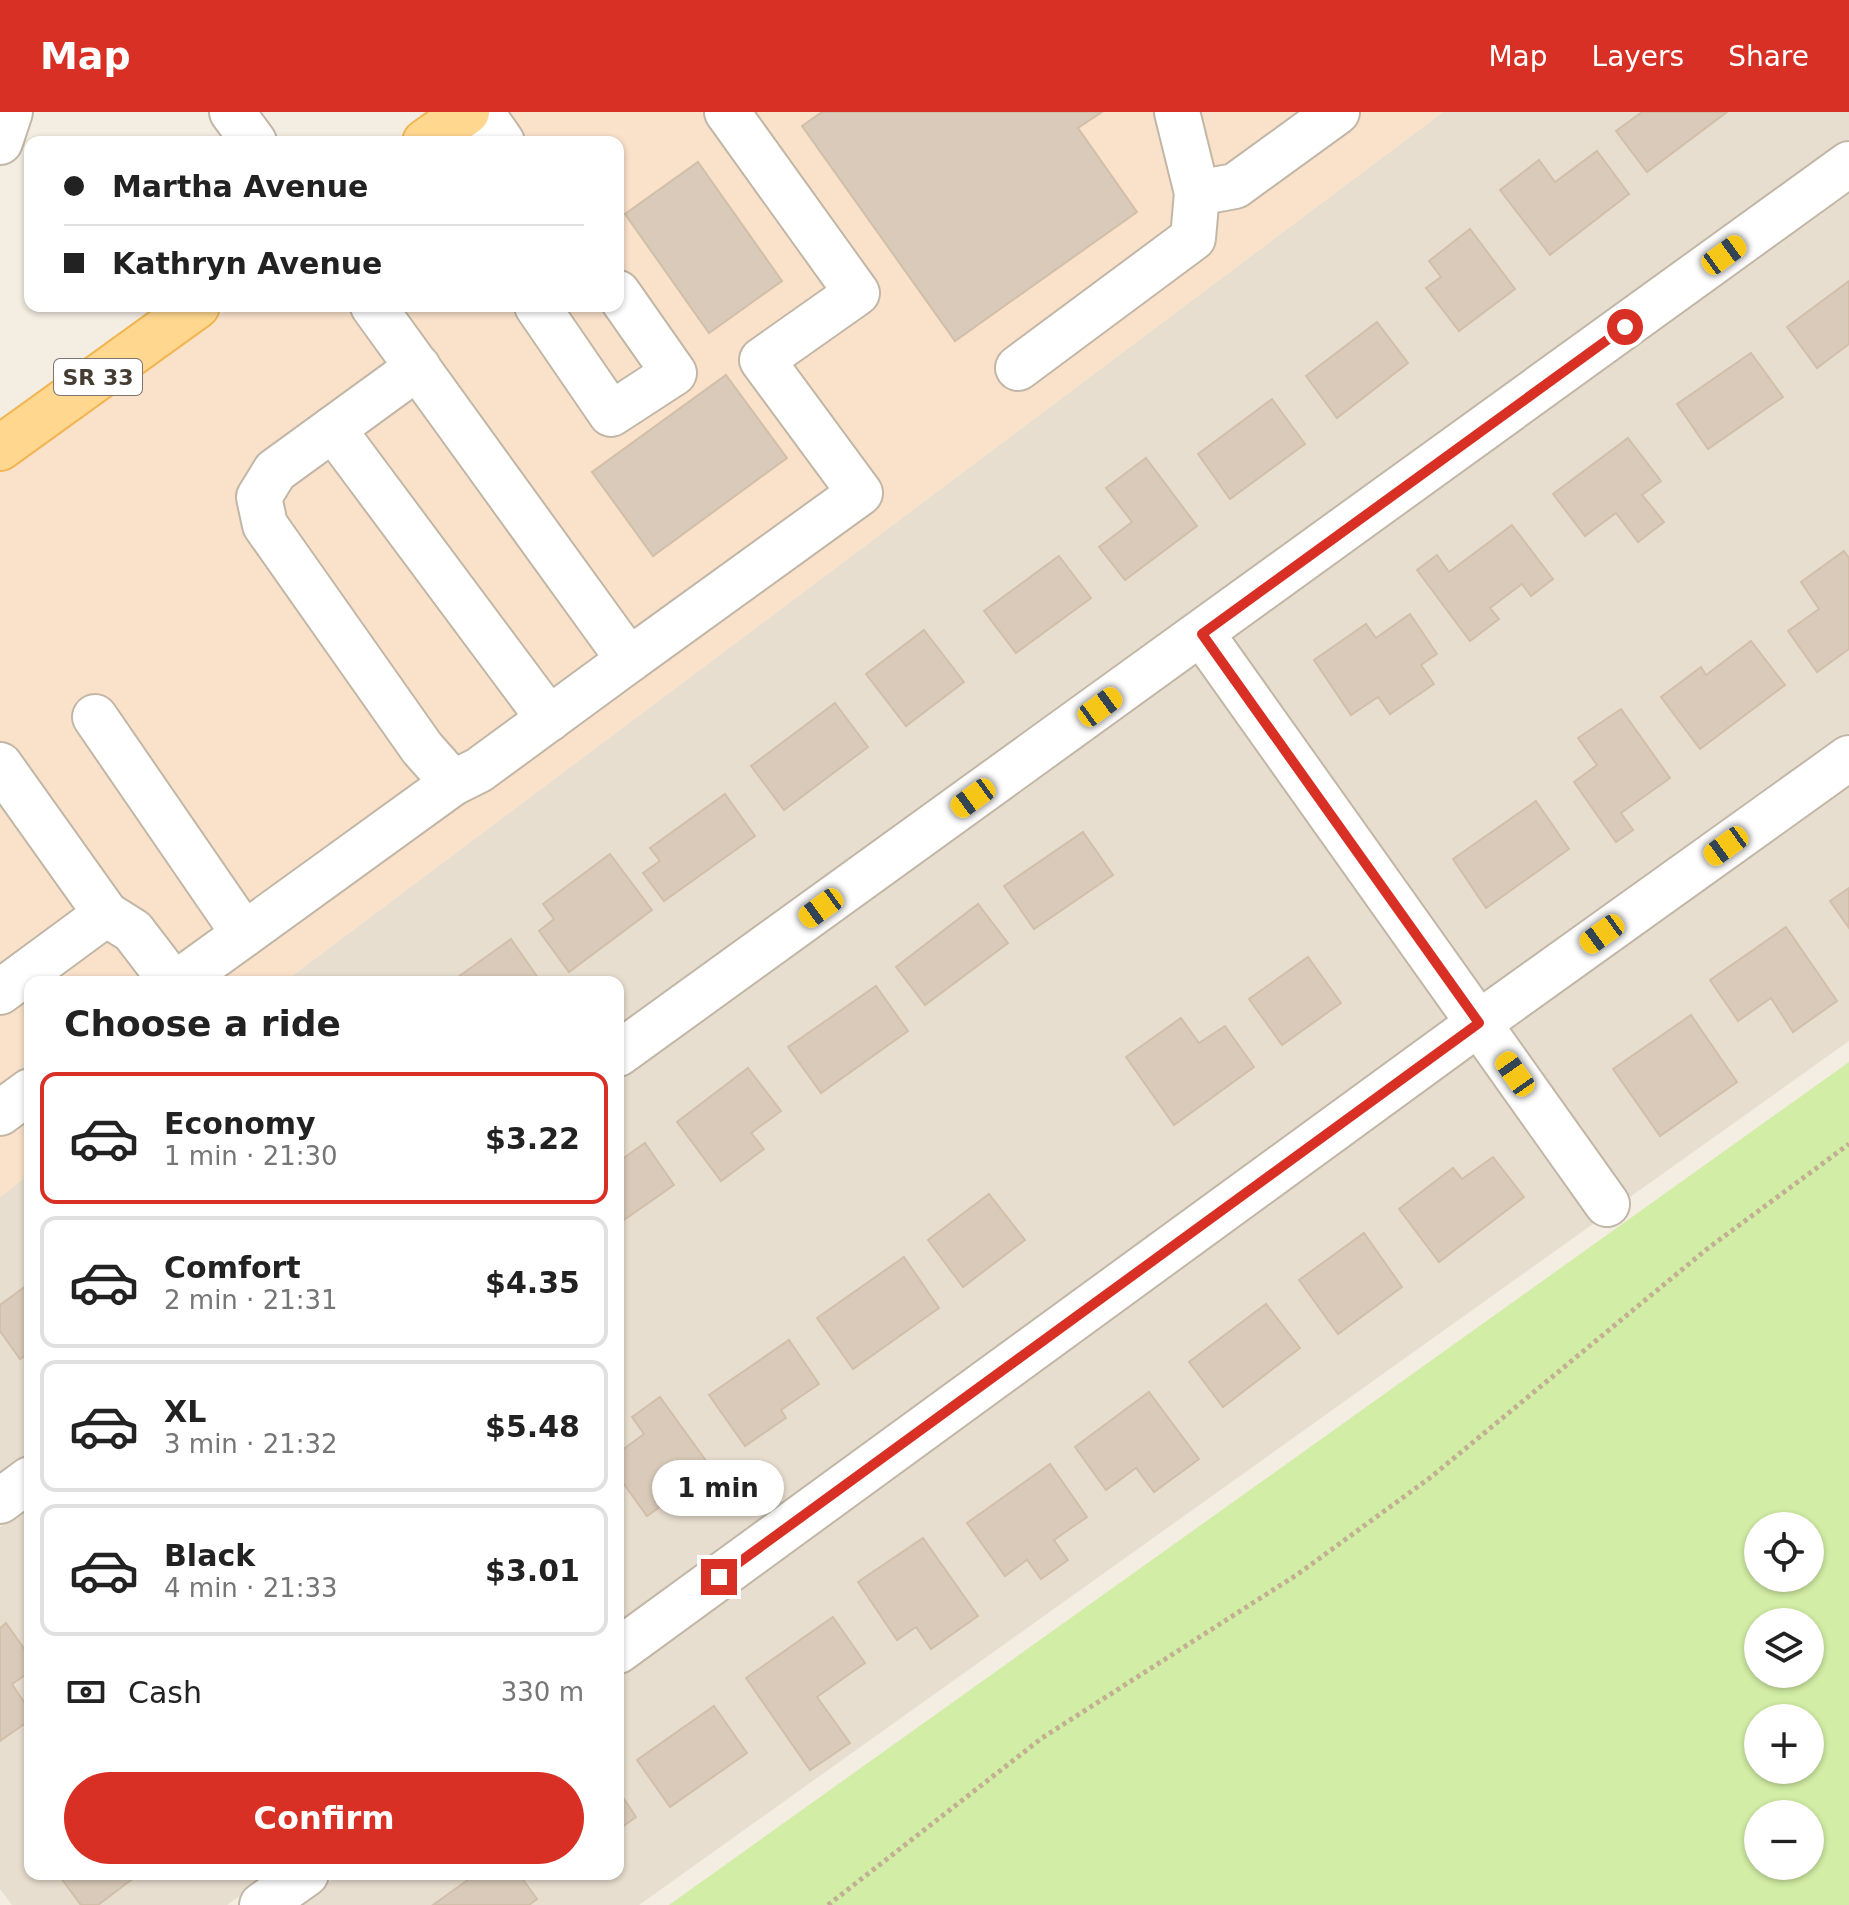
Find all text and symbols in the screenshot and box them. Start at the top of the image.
text: Map [40,34,131,78]
text: Map [1488,40,1548,73]
text: Layers [1592,40,1684,73]
text: Share [1728,40,1809,73]
text: Martha Avenue [112,169,368,204]
car [1698,231,1750,279]
text: Kathryn Avenue [112,246,382,281]
route start [1607,309,1643,345]
road number: SR 33 [54,359,142,395]
car [1074,683,1126,731]
car [947,774,999,822]
car [1700,822,1752,870]
car [795,884,847,932]
car [1576,910,1628,958]
text: Choose a ride [64,1003,341,1044]
car [1491,1047,1539,1101]
icon: car [68,1102,140,1174]
text: Economy [164,1106,316,1141]
text: $3.22 [485,1121,580,1156]
text: 1 min · 21:30 [164,1141,338,1171]
icon: car [68,1246,140,1318]
text: Comfort [164,1250,301,1285]
text: $4.35 [485,1265,580,1300]
text: 2 min · 21:31 [164,1285,338,1315]
icon: car [68,1390,140,1462]
text: XL [164,1394,206,1429]
text: $5.48 [485,1409,580,1444]
text: 3 min · 21:32 [164,1429,338,1459]
callout: 1 min [653,1461,785,1517]
text: 1 min [677,1473,759,1503]
map controls [1744,1512,1824,1880]
button: locate [1744,1512,1824,1592]
icon: car [68,1534,140,1606]
text: Black [164,1538,255,1573]
text: $3.01 [485,1553,580,1588]
route end [701,1559,737,1595]
text: 4 min · 21:33 [164,1573,338,1603]
button: layers [1744,1608,1824,1688]
icon: cash [64,1670,108,1714]
text: Cash [128,1675,202,1710]
text: 330 m [501,1677,584,1707]
button: + [1744,1704,1824,1784]
button: Confirm [64,1772,584,1864]
button: − [1744,1800,1824,1880]

